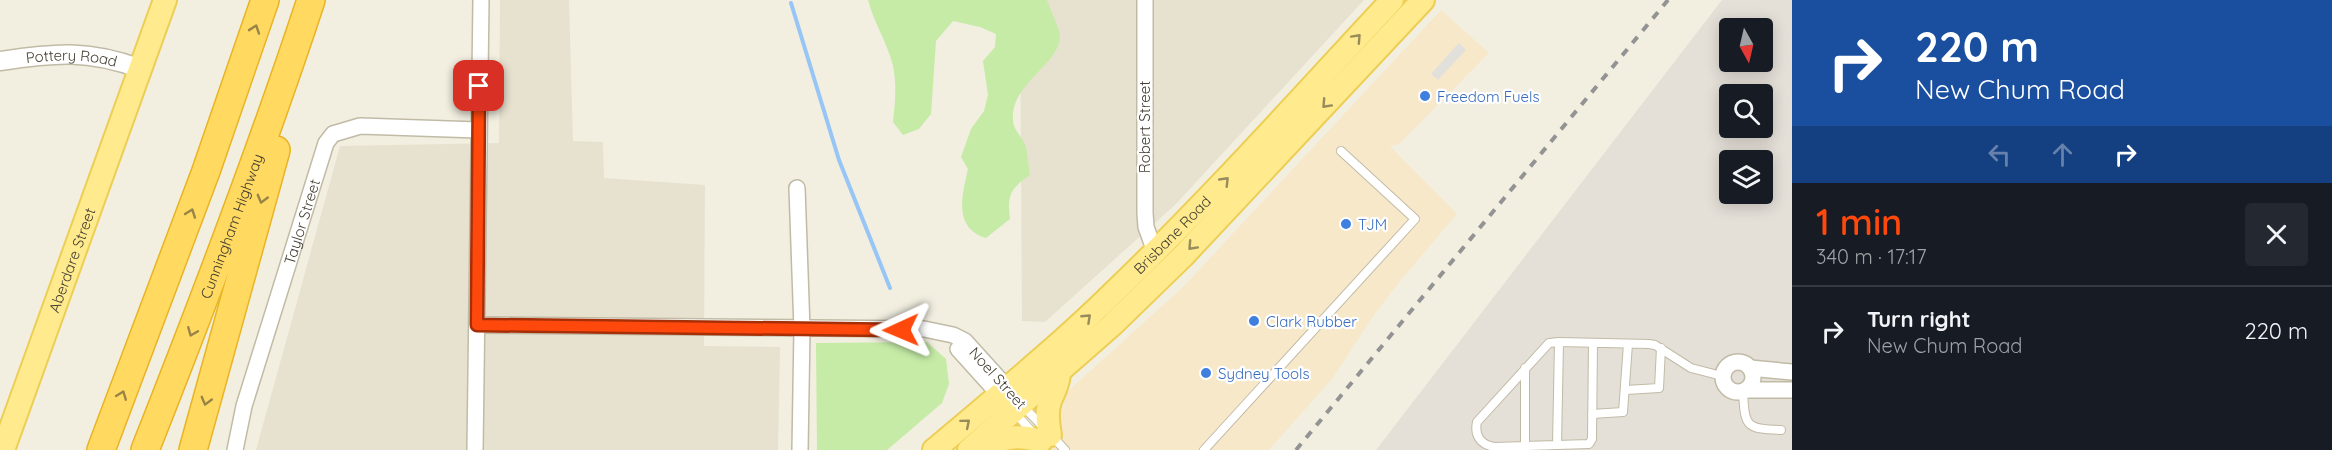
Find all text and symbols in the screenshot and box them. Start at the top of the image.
north arrow [1719,18,1773,72]
map controls [1719,18,1773,204]
text: 220 m [1915,20,2039,73]
one-way arrow [248,24,261,35]
icon: right [1816,24,1894,102]
one-way arrow [1350,34,1361,45]
street label: Pottery Road [25,45,119,70]
pin [453,60,504,111]
icon: arrive [462,69,495,102]
text: New Chum Road [1915,72,2125,106]
street label: Robert Street [1135,81,1154,173]
button: search [1719,84,1773,138]
place label: Freedom Fuels [1437,87,1539,106]
marker: Freedom Fuels [1418,89,1432,103]
one-way arrow [1322,97,1333,108]
icon: left [1983,138,2016,171]
icon: ahead [2046,138,2079,171]
icon: right [2109,138,2142,171]
button: layers [1719,150,1773,204]
street label: Cunningham Highway [195,151,267,301]
street label: Taylor Street [279,177,324,267]
one-way arrow [1218,177,1229,187]
street label: Brisbane Road [1129,191,1215,278]
one-way arrow [257,194,270,204]
text: 1 min [1816,199,1902,244]
button: close [2245,203,2308,266]
street label: Aberdare Street [44,205,99,315]
one-way arrow [183,208,196,219]
place label: TJM [1358,215,1387,234]
marker: TJM [1339,217,1353,231]
one-way arrow [1188,240,1199,250]
text: 340 m · 17:17 [1816,244,1927,269]
position arrow [869,298,933,362]
text: Turn right [1867,305,1971,333]
place label: Clark Rubber [1266,312,1357,331]
one-way arrow [1080,314,1090,325]
marker: Clark Rubber [1247,314,1261,328]
icon: right [1816,315,1849,348]
text: 220 m [2244,317,2308,345]
one-way arrow [187,326,199,337]
text: New Chum Road [1867,333,2022,358]
street label: Noel Street [965,343,1031,413]
place label: Sydney Tools [1218,364,1310,383]
marker: Sydney Tools [1199,366,1213,380]
one-way arrow [115,391,127,402]
one-way arrow [201,395,213,405]
one-way arrow [959,419,970,430]

